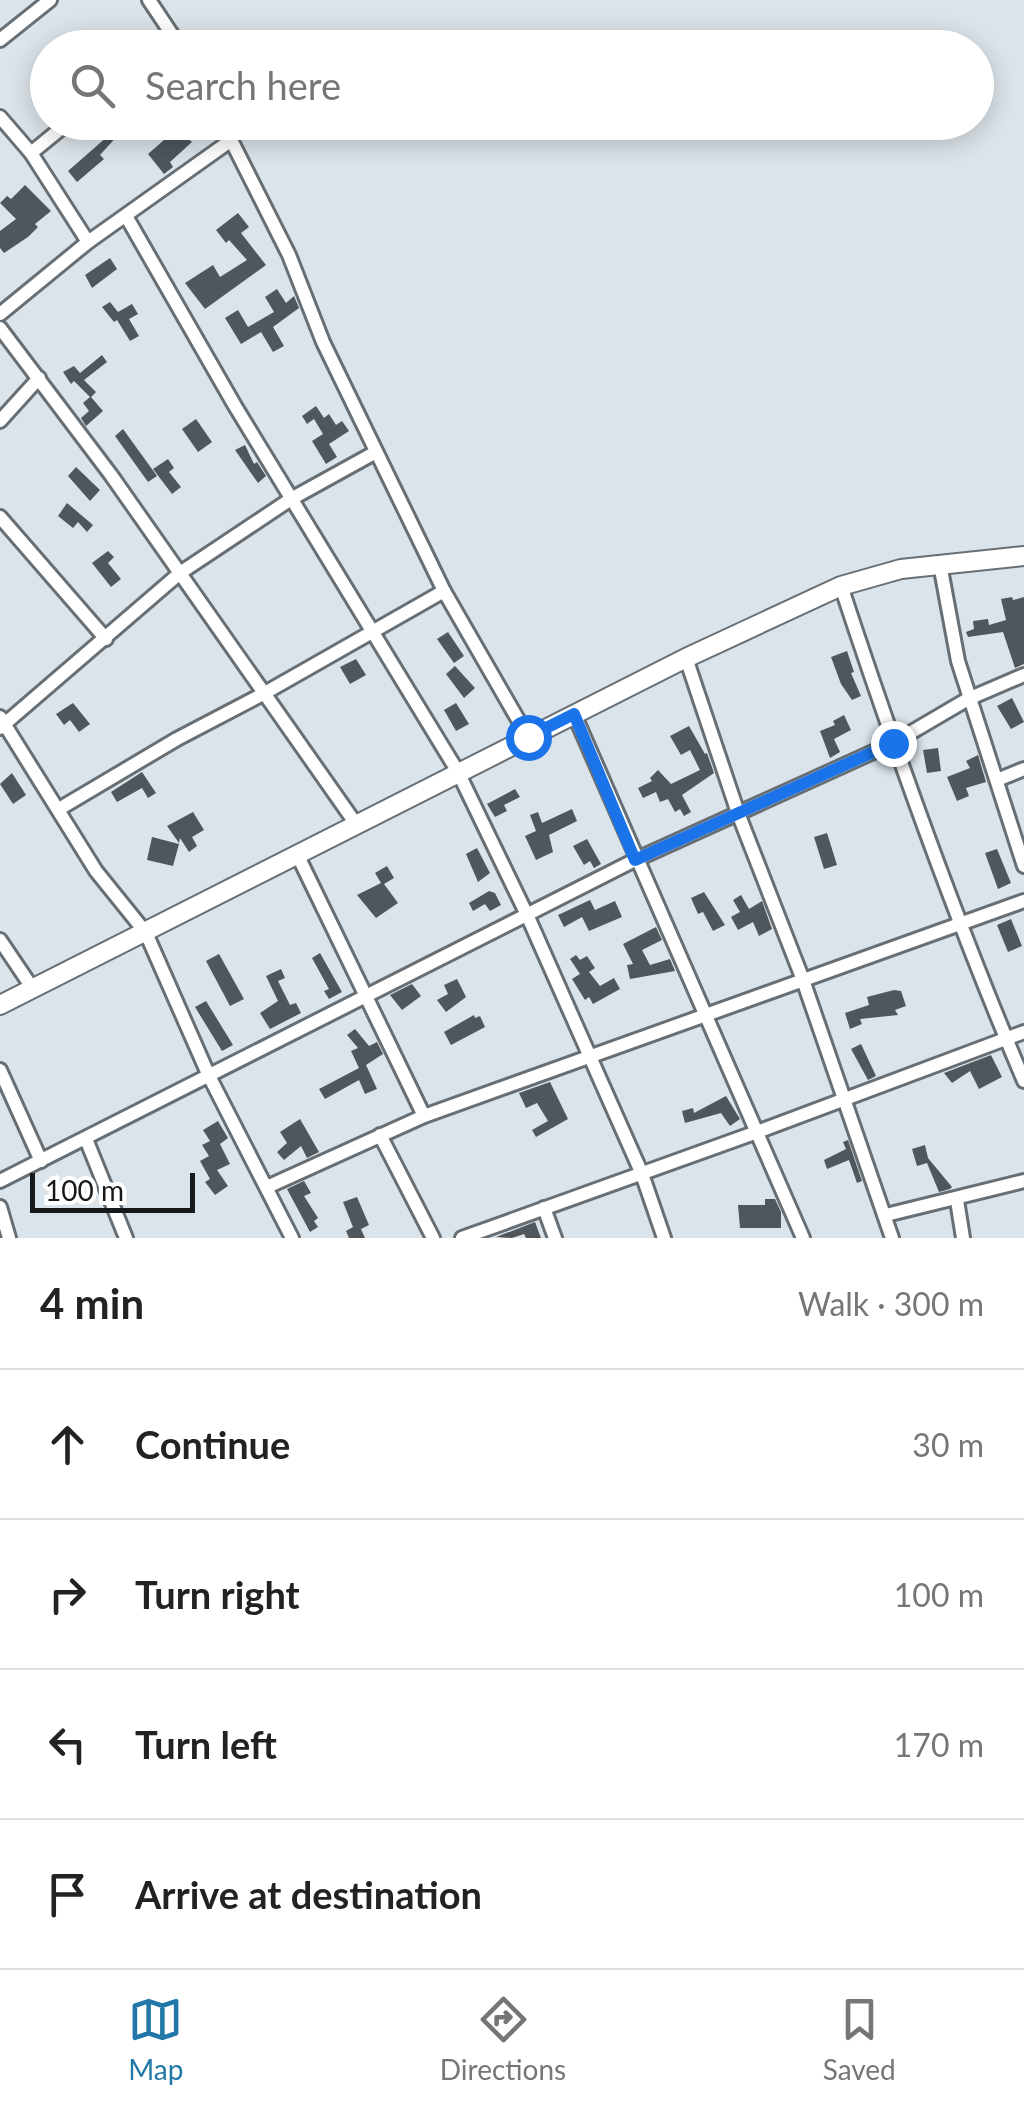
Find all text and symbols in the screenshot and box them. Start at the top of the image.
search box [30,30,994,140]
icon: search [65,58,120,113]
text: Search here [145,62,341,108]
route start [506,715,552,761]
route end [871,721,917,767]
scale bar [30,1168,195,1212]
text: 100 m [45,1173,124,1207]
text: 4 min [40,1278,144,1328]
text: Walk · 300 m [798,1284,984,1323]
icon: ahead [40,1417,95,1472]
text: Continue [135,1421,290,1467]
text: 30 m [912,1425,984,1464]
icon: right [40,1567,95,1622]
text: Turn right [135,1571,300,1617]
text: 100 m [894,1575,984,1614]
icon: left [40,1717,95,1772]
text: Turn left [135,1721,277,1767]
text: 170 m [894,1725,984,1764]
icon: arrive [40,1867,95,1922]
text: Arrive at destination [135,1871,482,1917]
tab: Map [128,1992,183,2086]
tab: Directions [440,1992,566,2086]
tab: Saved [823,1992,896,2086]

